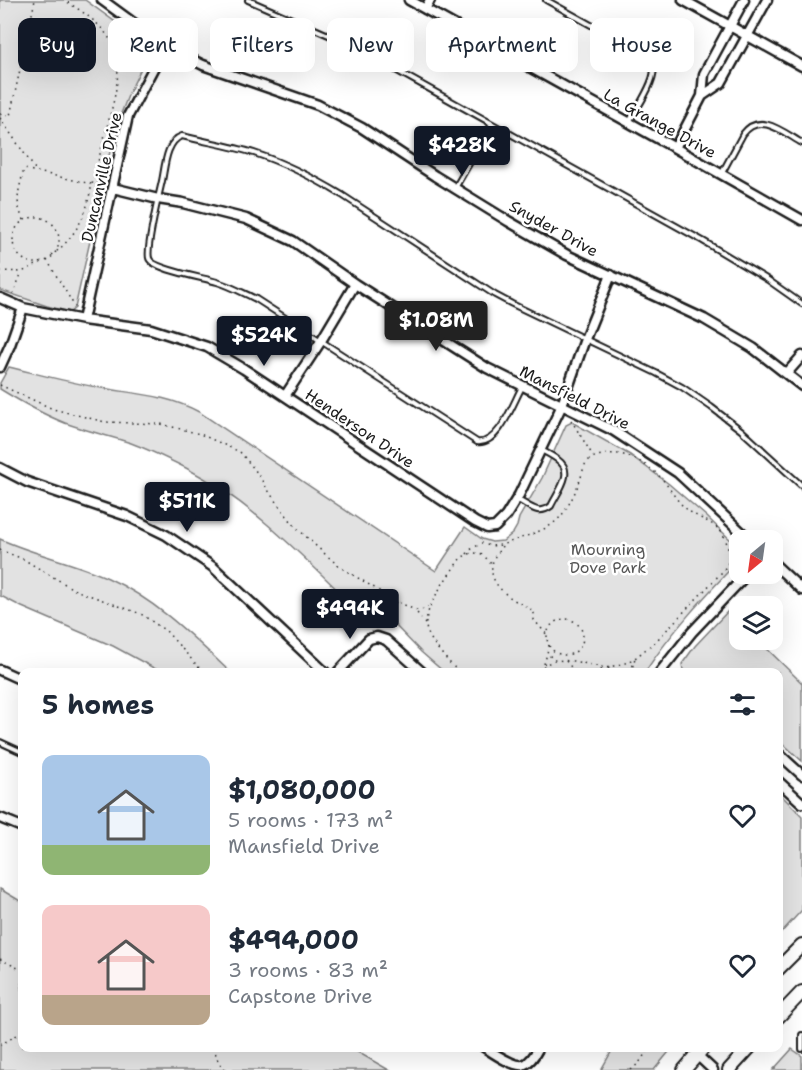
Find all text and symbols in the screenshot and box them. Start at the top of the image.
chip: Buy [18,18,96,72]
chip: Rent [108,18,198,72]
chip: Filters [210,18,315,72]
chip: New [327,18,414,72]
chip: Apartment [426,18,578,72]
chip: House [590,18,694,72]
street label: La Grange Drive [600,84,720,163]
street label: Duncanville Drive [76,110,127,244]
pin: $428K [420,126,504,177]
text: $428K [428,132,496,158]
street label: Snyder Drive [506,195,602,261]
pin: $1.08M [387,301,485,352]
text: $1.08M [399,307,473,333]
pin: $524K [222,316,306,367]
text: $524K [231,322,297,348]
street label: Mansfield Drive [516,361,634,434]
street label: Henderson Drive [301,384,419,473]
pin: $511K [145,482,229,533]
text: $511K [159,488,215,514]
north arrow [729,530,783,584]
map controls [729,530,783,650]
park label: Mourning Dove Park [569,539,647,578]
pin: $494K [308,589,392,640]
text: $494K [316,595,384,621]
button: layers [729,596,783,650]
text: 5 homes [42,687,154,722]
icon: filters [726,688,759,721]
text: $1,080,000 [228,772,376,807]
icon: home [90,779,162,851]
icon: heart [726,799,759,832]
text: 5 rooms · 173 m² [228,807,393,833]
text: Mansfield Drive [228,833,380,859]
text: $494,000 [228,922,359,957]
icon: home [90,929,162,1001]
icon: heart [726,949,759,982]
text: 3 rooms · 83 m² [228,957,388,983]
text: Capstone Drive [228,983,373,1009]

